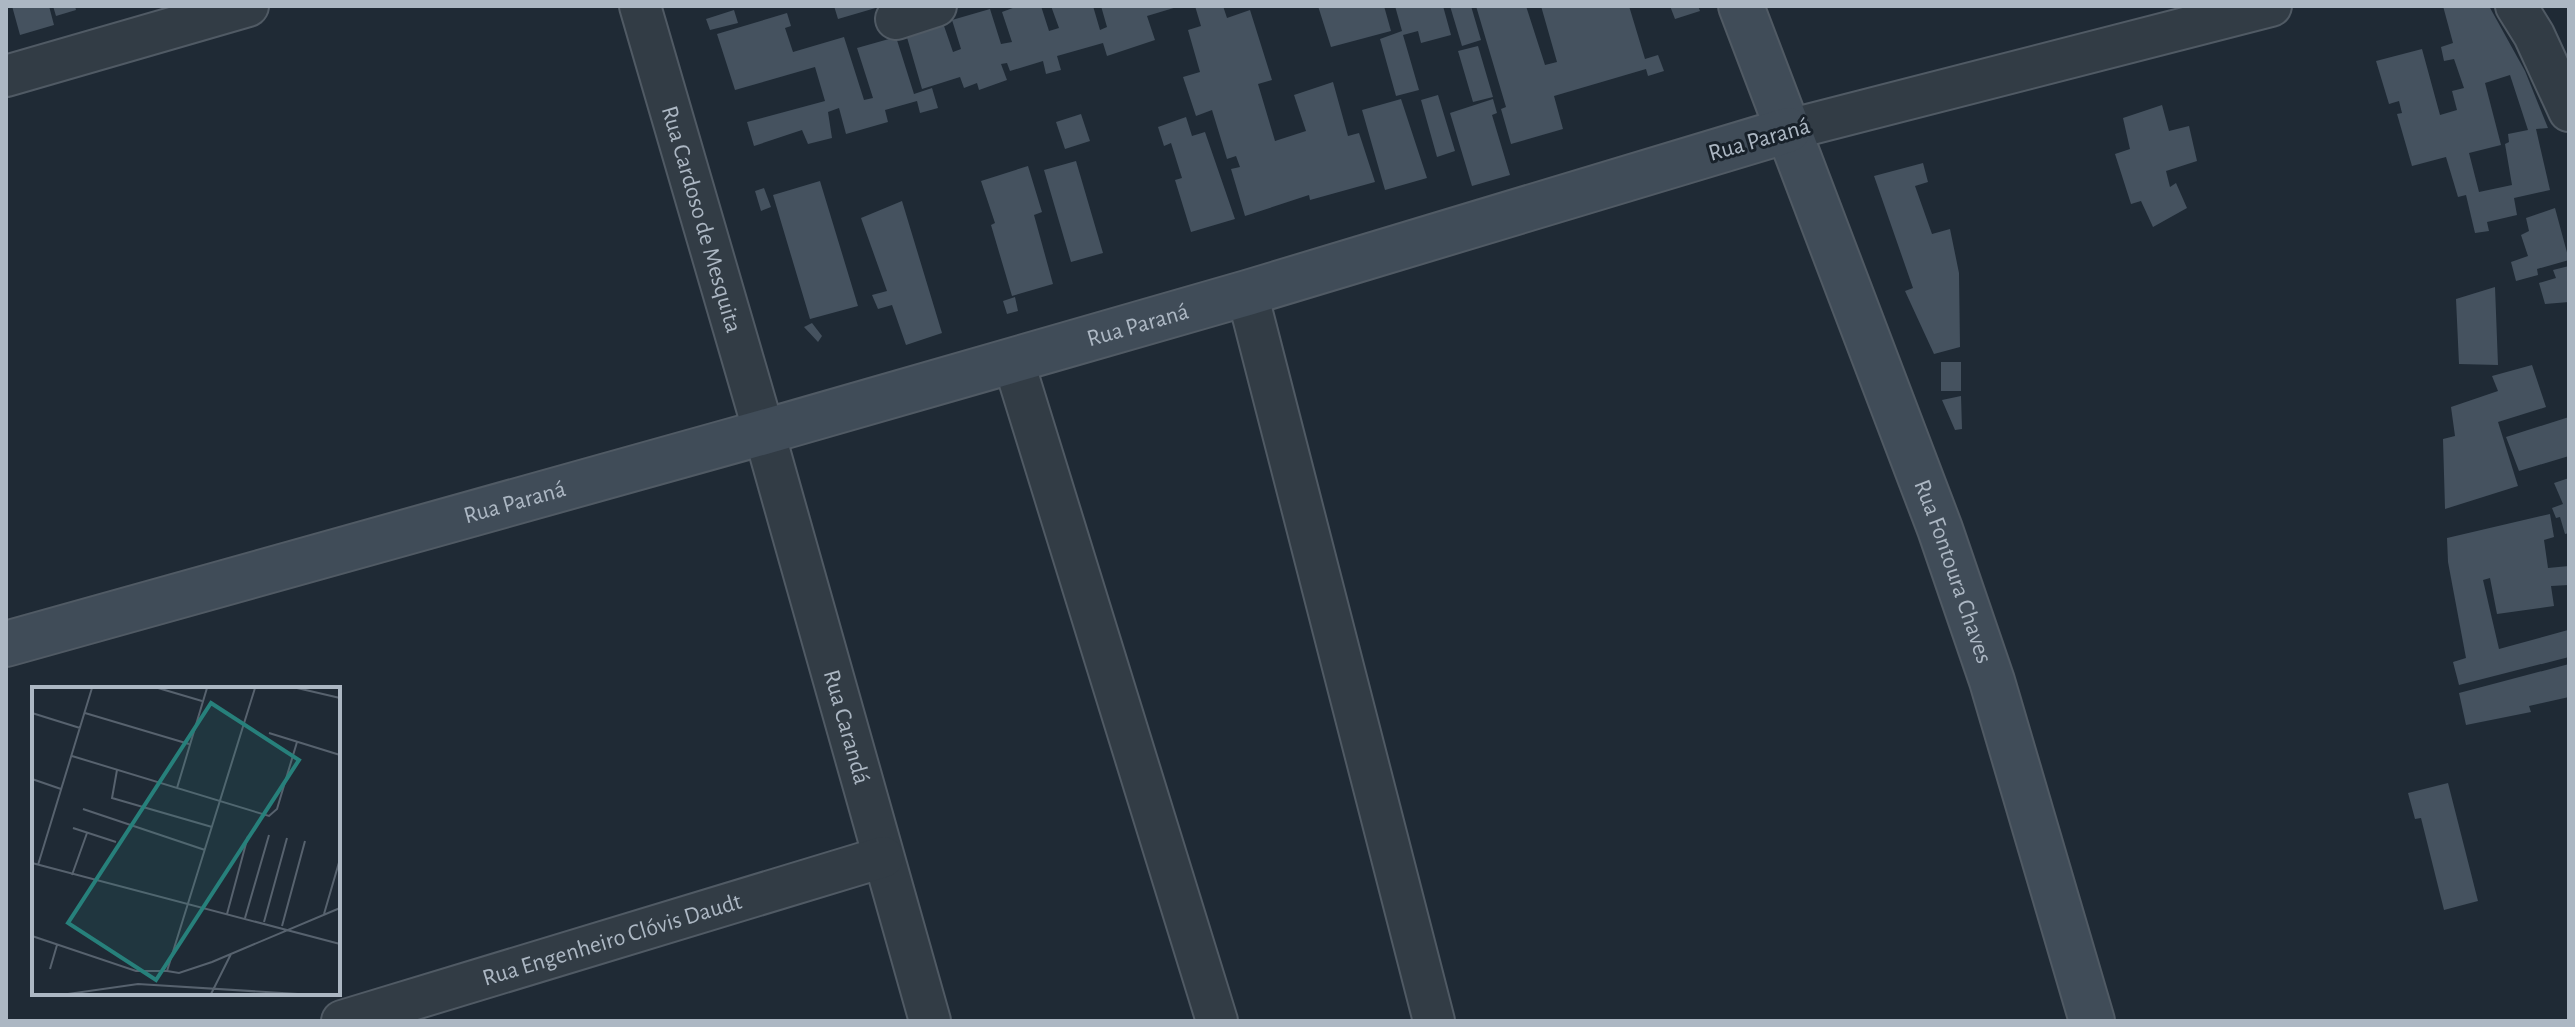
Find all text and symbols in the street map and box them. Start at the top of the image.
street label: Rua Cardoso de Mesquita [657,103,745,336]
street label: Rua Paraná [1706,114,1813,166]
street label: Rua Paraná [1084,299,1192,351]
street label: Rua Fontoura Chaves [1909,476,1996,666]
street label: Rua Paraná [461,477,568,528]
street label: Rua Carandá [819,667,874,787]
inset map [32,687,340,995]
street label: Rua Engenheiro Clóvis Daudt [480,889,745,991]

